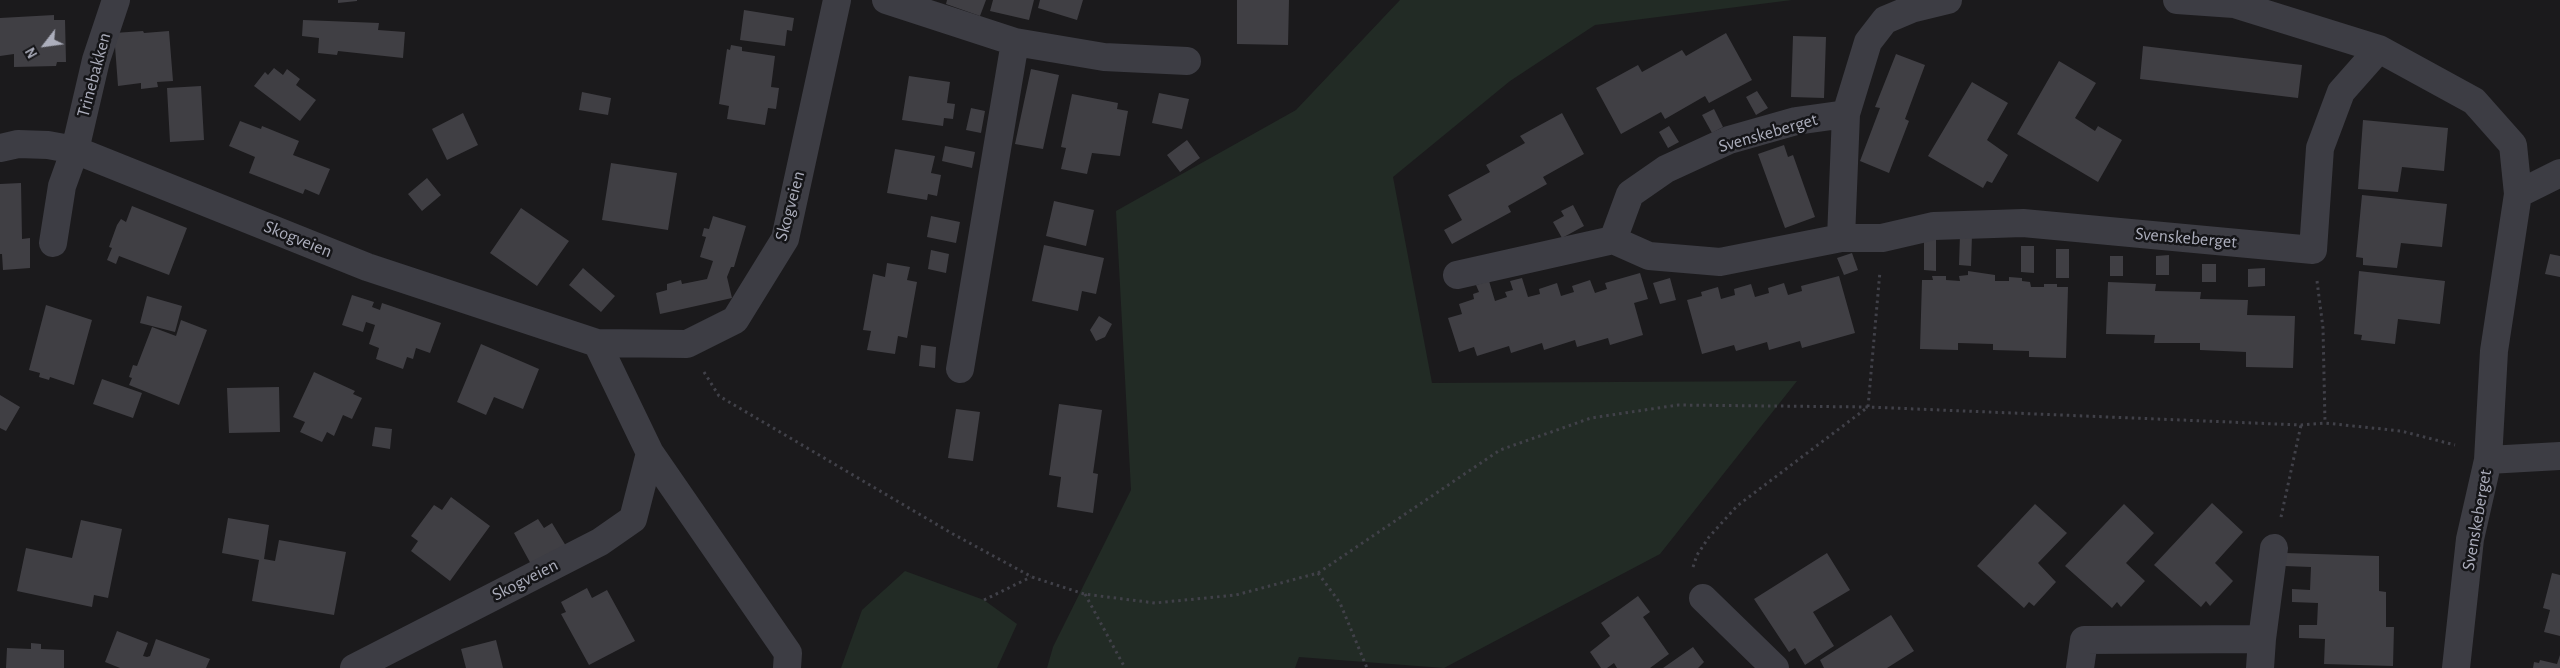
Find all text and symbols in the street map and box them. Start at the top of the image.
north arrow [20,20,70,70]
street label: Trinebakken [72,30,116,120]
text: N [24,45,41,60]
street label: Svenskeberget [1716,109,1820,157]
street label: Skogveien [770,169,810,243]
street label: Skogveien [261,216,335,262]
street label: Svenskeberget [2134,223,2238,253]
street label: Svenskeberget [2457,468,2497,572]
street label: Skogveien [488,554,562,606]

